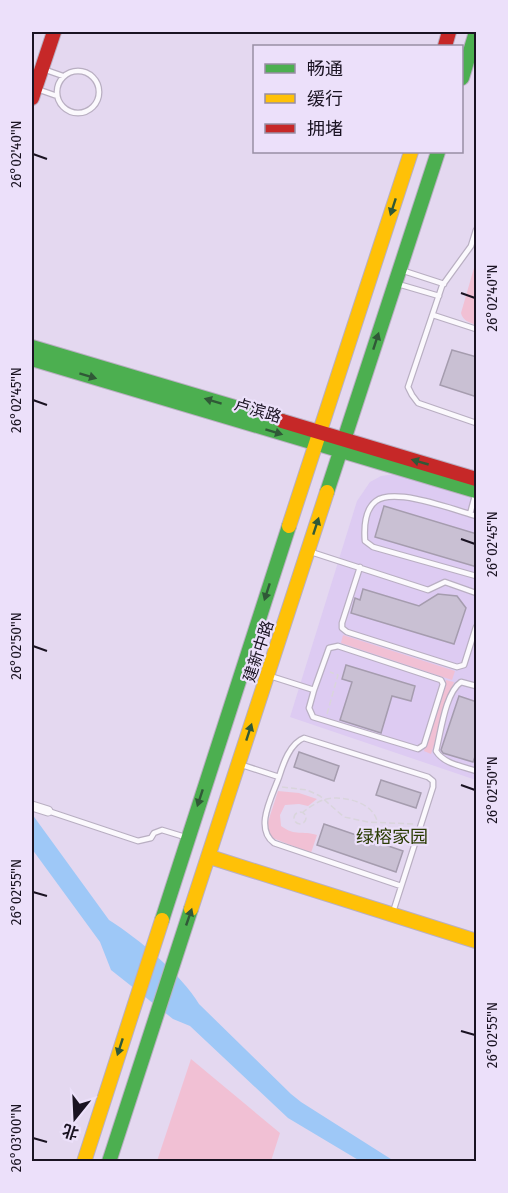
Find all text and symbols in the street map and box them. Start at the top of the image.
legend [253,45,463,153]
text: 畅通 [307,58,343,80]
text: 缓行 [307,88,343,110]
text: 拥堵 [307,118,343,140]
text: 26°02'40"N [7,120,25,188]
one-way arrow [388,198,397,216]
text: 26°02'40"N [483,264,501,332]
one-way arrow [372,332,382,350]
text: 26°02'45"N [7,367,25,433]
one-way arrow [79,372,97,381]
street label: 卢滨路 [232,394,284,427]
one-way arrow [204,396,222,405]
one-way arrow [265,428,283,437]
one-way arrow [411,457,429,466]
text: 26°02'45"N [483,511,501,577]
one-way arrow [312,517,321,535]
one-way arrow [262,583,272,601]
text: 26°02'50"N [7,612,25,680]
street label: 建新中路 [240,618,277,685]
one-way arrow [245,723,255,741]
text: 26°02'50"N [483,756,501,824]
one-way arrow [195,789,204,807]
district label: 绿榕家园 [356,826,428,848]
text: 26°02'55"N [7,859,25,925]
one-way arrow [185,908,195,926]
text: 26°02'55"N [483,1002,501,1068]
one-way arrow [115,1038,125,1056]
north arrow [45,1088,105,1148]
text: 26°03'00"N [7,1104,25,1172]
text: 北 [60,1120,81,1143]

